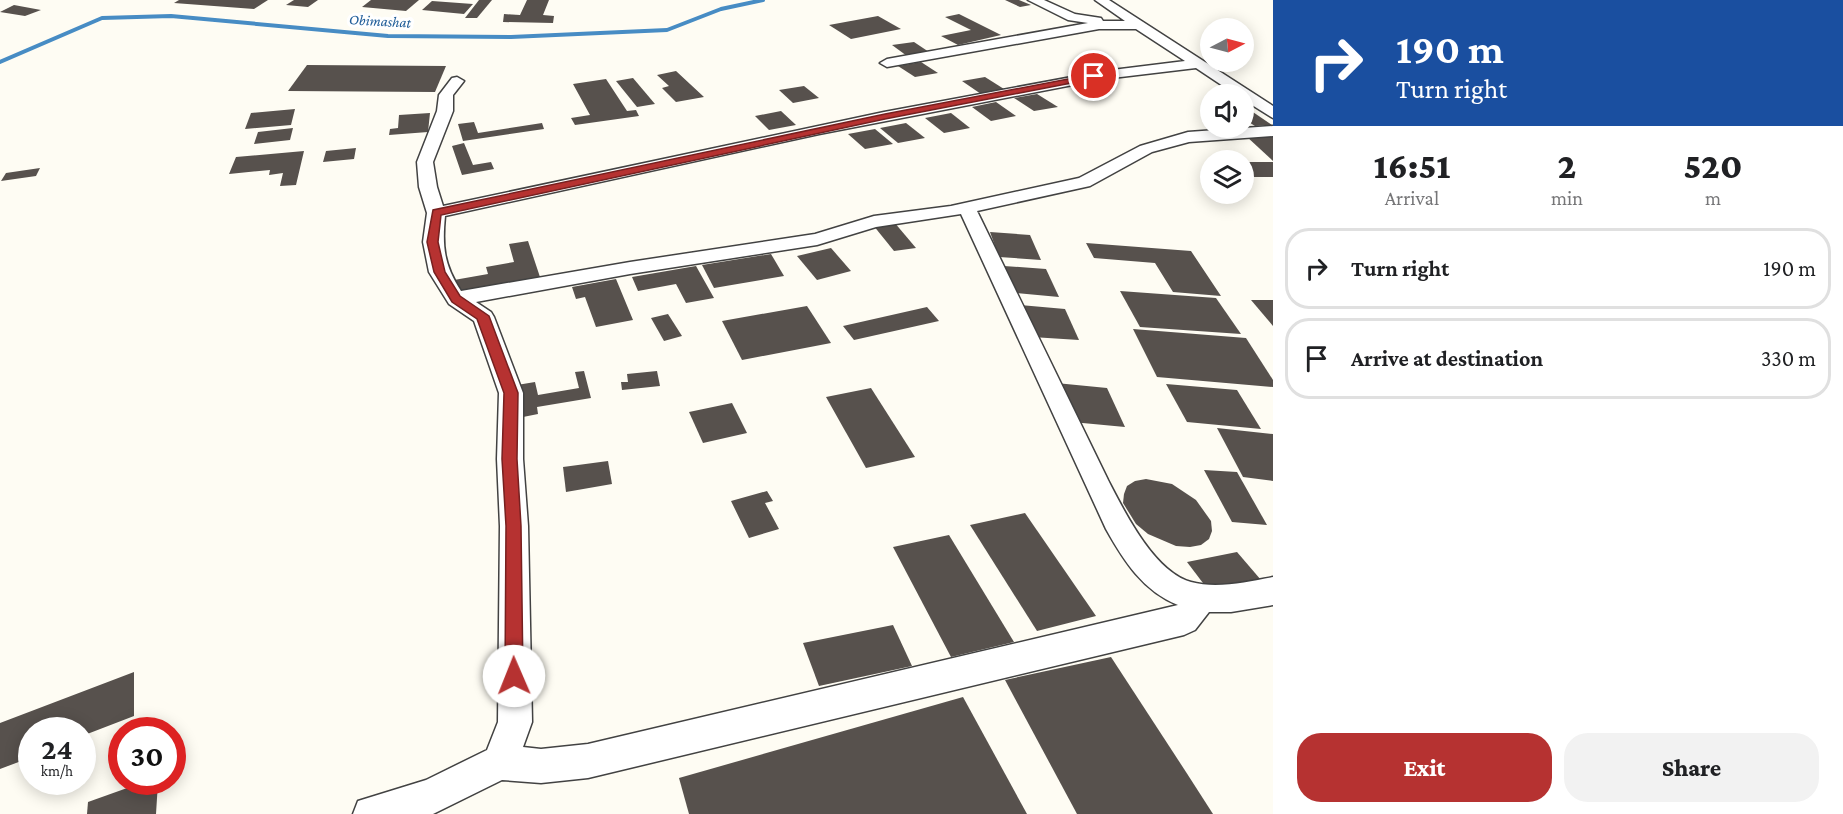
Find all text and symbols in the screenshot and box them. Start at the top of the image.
water label: Obimashat [349,11,412,31]
north arrow [1200,18,1254,72]
map controls [1200,18,1254,204]
icon: right [1297,24,1375,102]
text: 190 m [1396,25,1504,72]
pin [1068,50,1119,101]
icon: arrive [1077,59,1110,92]
text: Turn right [1396,74,1507,104]
button: sound [1200,84,1254,138]
text: 16:51 [1374,146,1450,186]
text: 2 [1557,146,1576,186]
text: 520 [1684,146,1742,186]
button: layers [1200,150,1254,204]
text: Arrival [1385,187,1439,209]
text: min [1551,187,1583,209]
text: m [1705,187,1721,209]
icon: right [1300,252,1333,285]
text: Turn right [1351,256,1449,281]
text: 190 m [1763,256,1816,281]
icon: arrive [1300,342,1333,375]
text: Arrive at destination [1351,346,1543,371]
text: 330 m [1761,346,1816,371]
position arrow [482,644,546,708]
speed limit sign: 30 [108,717,186,795]
text: 24 [41,732,73,765]
button: Exit [1297,733,1552,802]
button: Share [1564,733,1819,802]
text: km/h [41,763,73,779]

